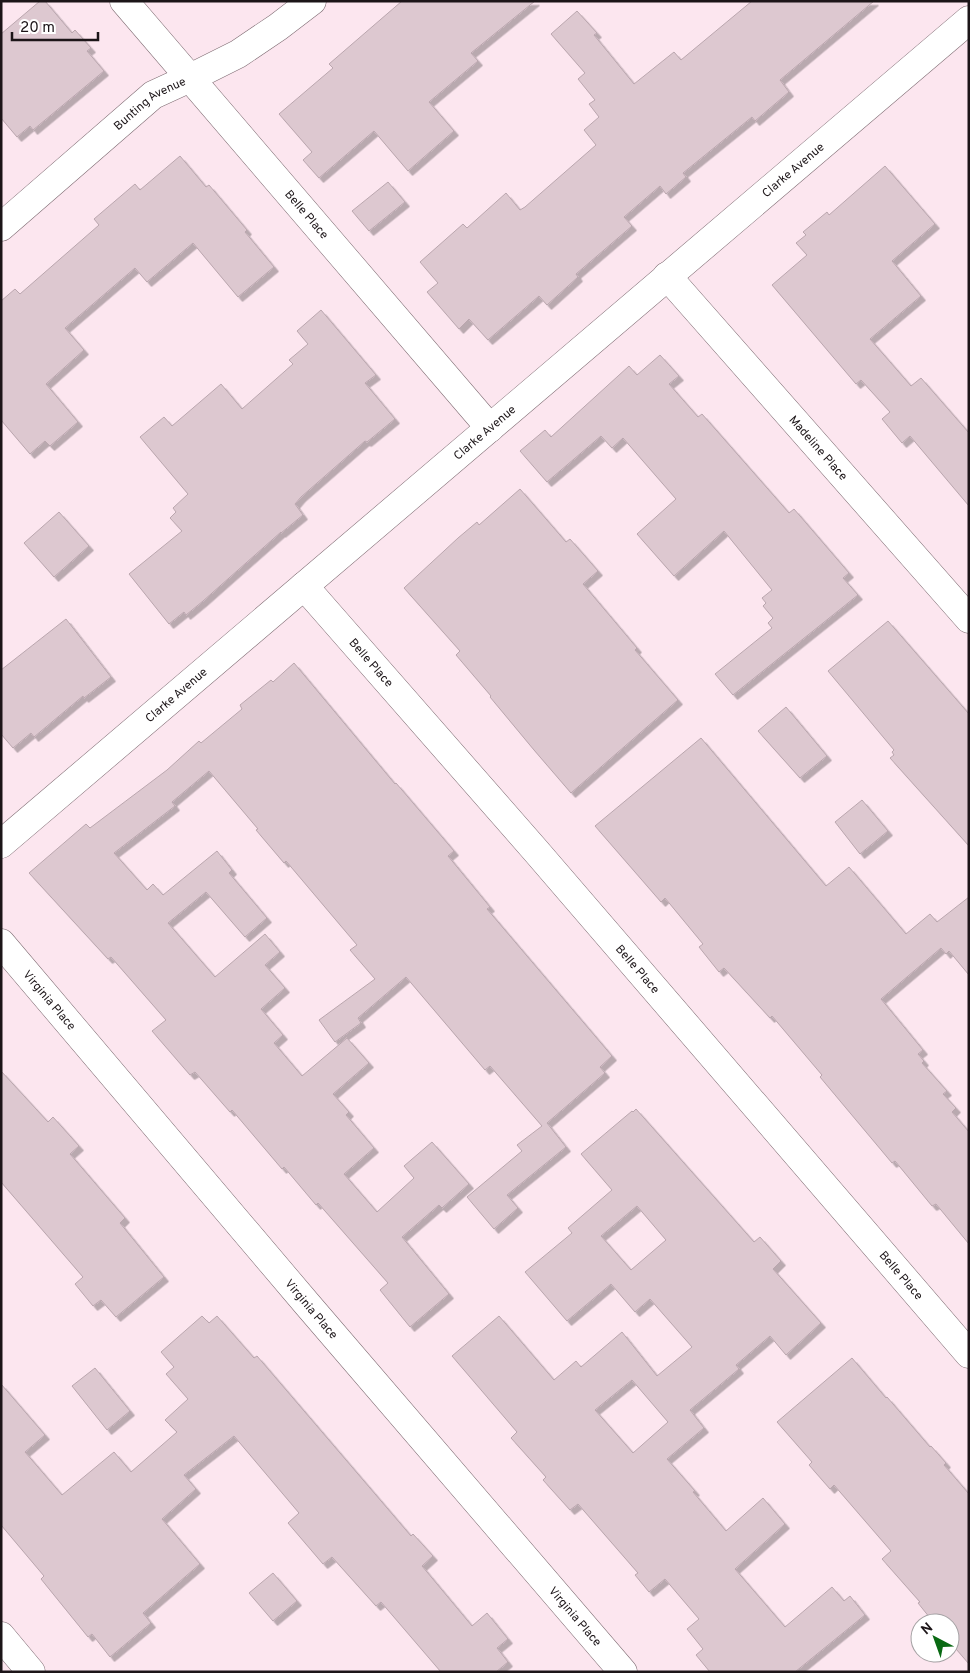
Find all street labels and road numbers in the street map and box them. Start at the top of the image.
street label: Bunting Avenue [111,74,189,134]
street label: Clarke Avenue [759,140,828,202]
street label: Belle Place [281,187,332,243]
street label: Clarke Avenue [451,402,520,464]
street label: Madeline Place [785,413,850,484]
street label: Belle Place [345,636,396,691]
street label: Clarke Avenue [142,665,211,727]
street label: Belle Place [611,942,662,998]
street label: Virginia Place [19,968,79,1034]
street label: Belle Place [875,1248,926,1304]
street label: Virginia Place [281,1276,341,1343]
street label: Virginia Place [544,1584,605,1650]

